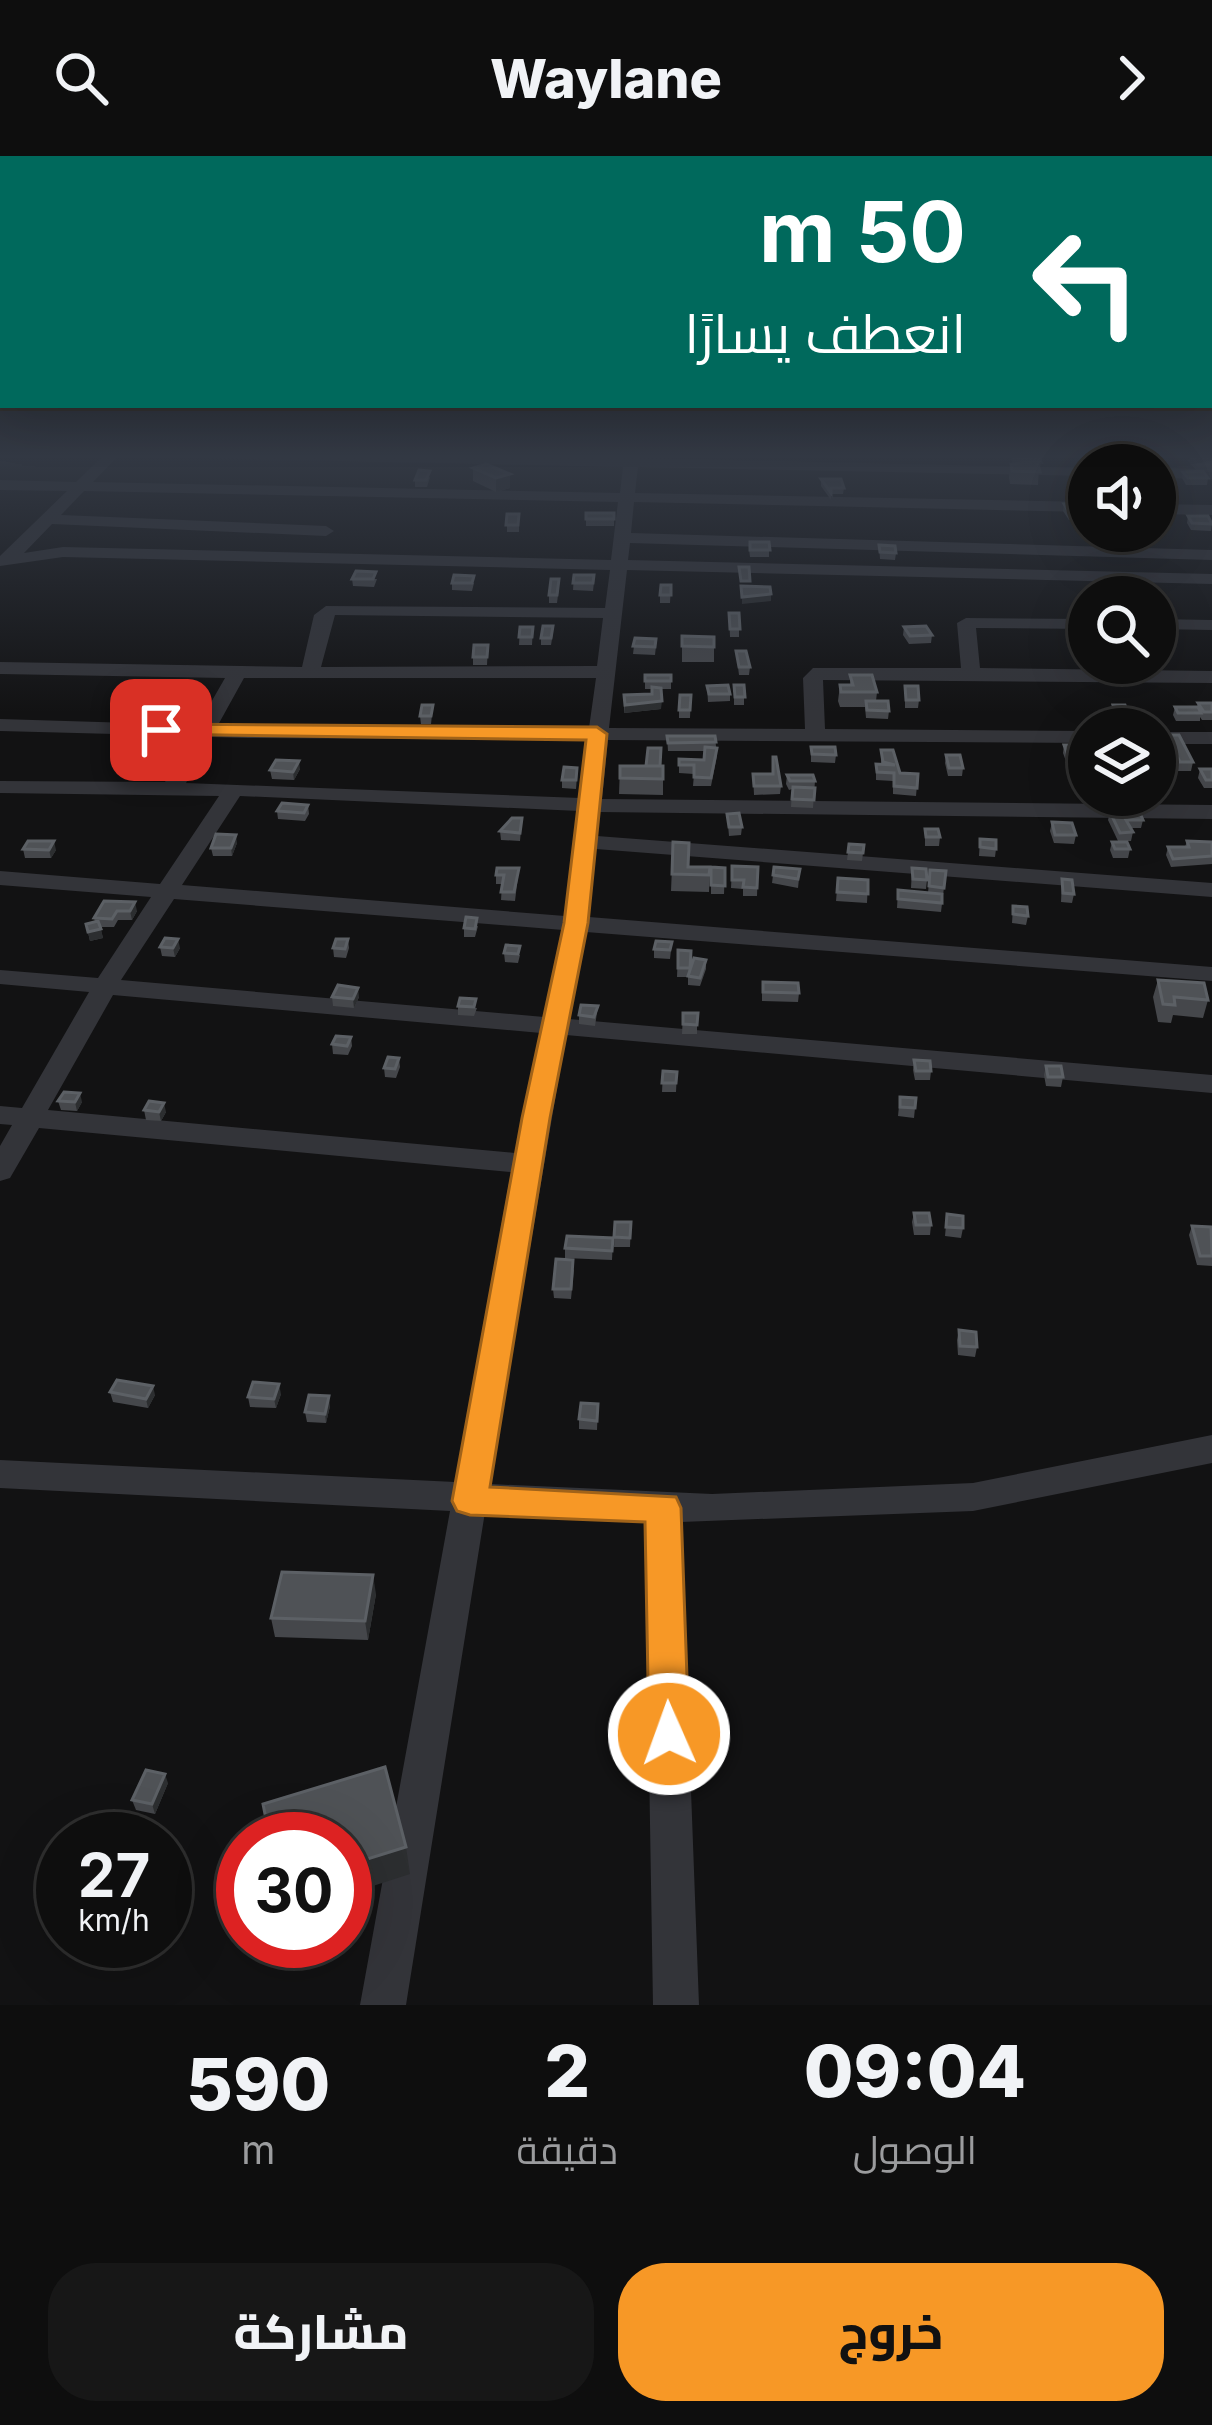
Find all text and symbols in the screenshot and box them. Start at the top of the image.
icon: search [48,45,114,111]
icon: forward [1098,45,1164,111]
text: Waylane [490,46,722,111]
text: 50 m [759,181,966,282]
icon: left [1008,204,1164,360]
text: انعطف يسارًا [685,301,966,366]
map controls [1068,444,1176,816]
button: sound [1068,444,1176,552]
button: search [1068,576,1176,684]
pin [110,679,212,781]
icon: arrive [128,697,194,763]
button: layers [1068,708,1176,816]
position arrow [606,1671,732,1797]
speed limit sign: 30 [216,1812,372,1968]
text: 27 [78,1839,150,1911]
text: km/h [78,1902,150,1938]
text: 2 [544,2027,590,2114]
text: 09:04 [804,2027,1026,2114]
text: 590 [186,2040,330,2127]
text: m [241,2126,275,2173]
text: دقيقة [516,2126,618,2173]
text: الوصول [853,2126,977,2173]
button: مشاركة [48,2263,594,2401]
button: خروج [618,2263,1164,2401]

